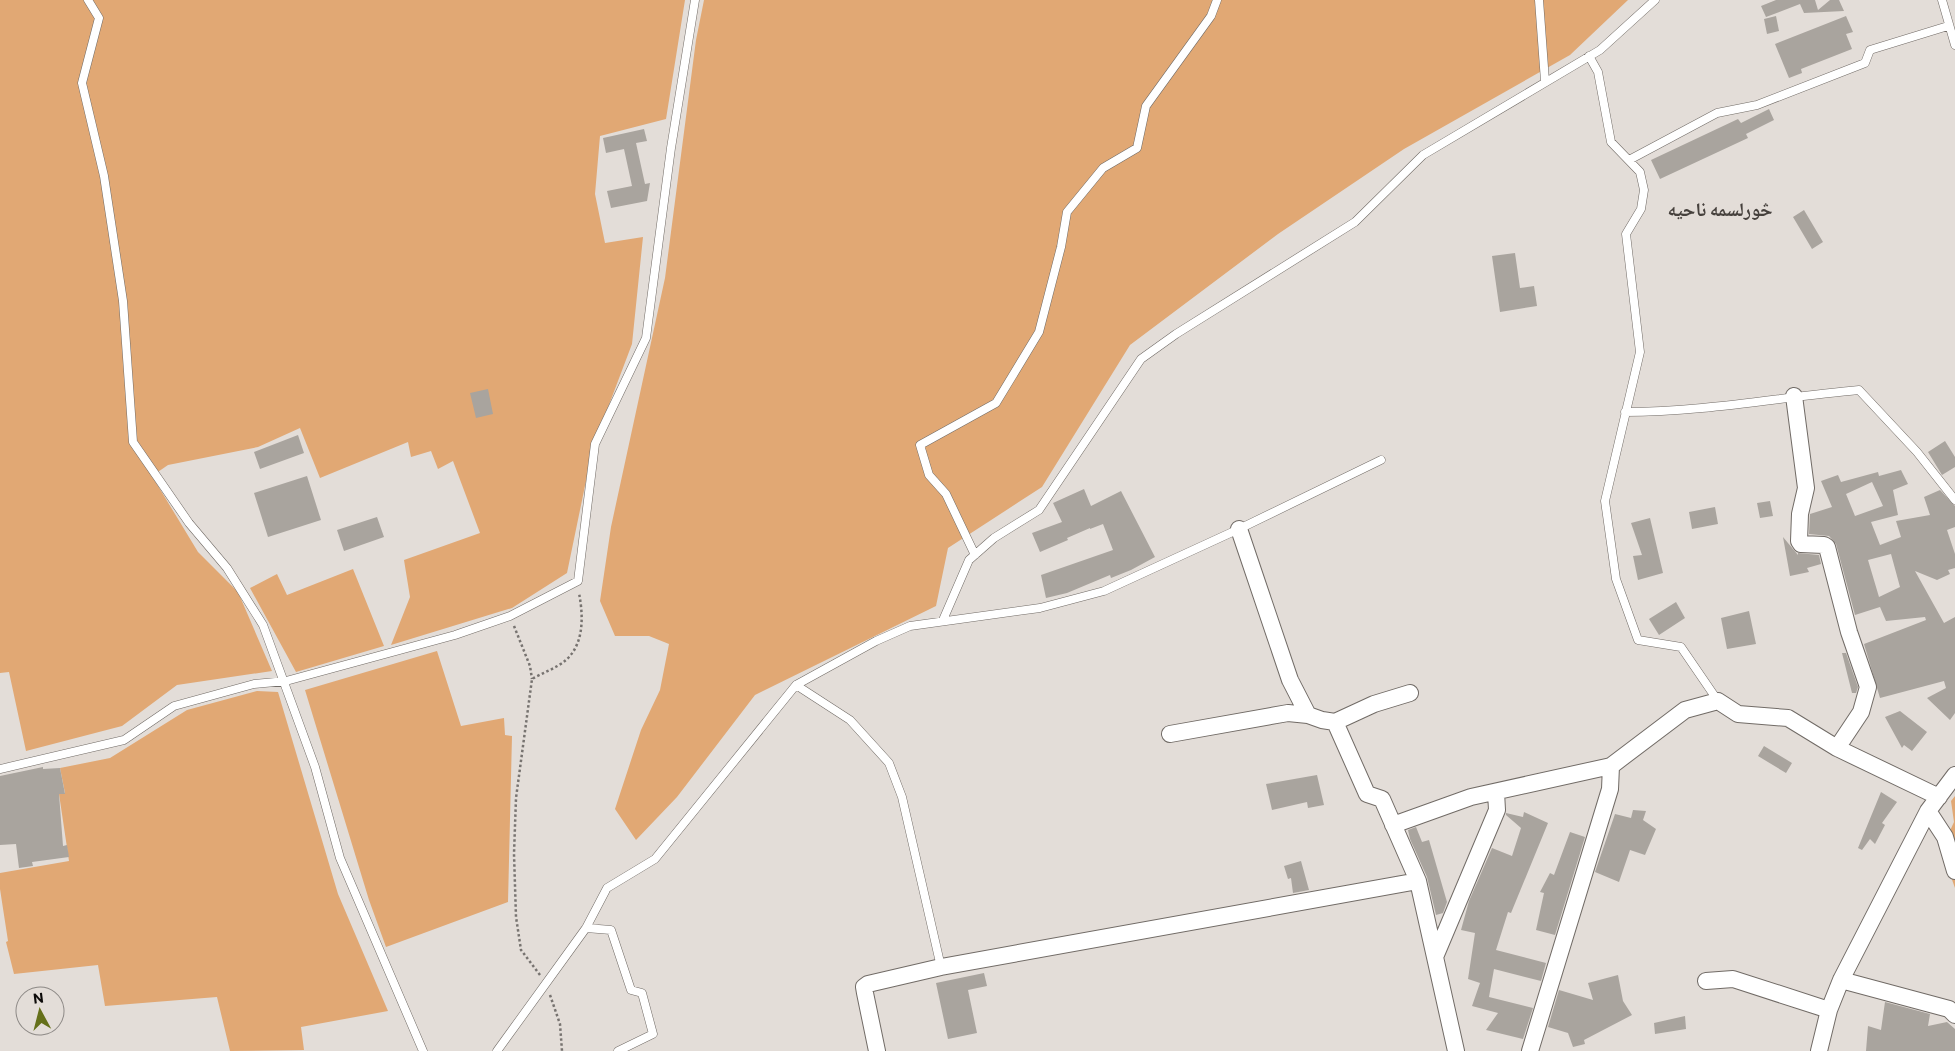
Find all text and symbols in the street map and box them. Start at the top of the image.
district label: څورلسمه ناحیه [1667,197,1773,220]
north arrow [15,986,65,1036]
text: N [32,989,45,1007]

